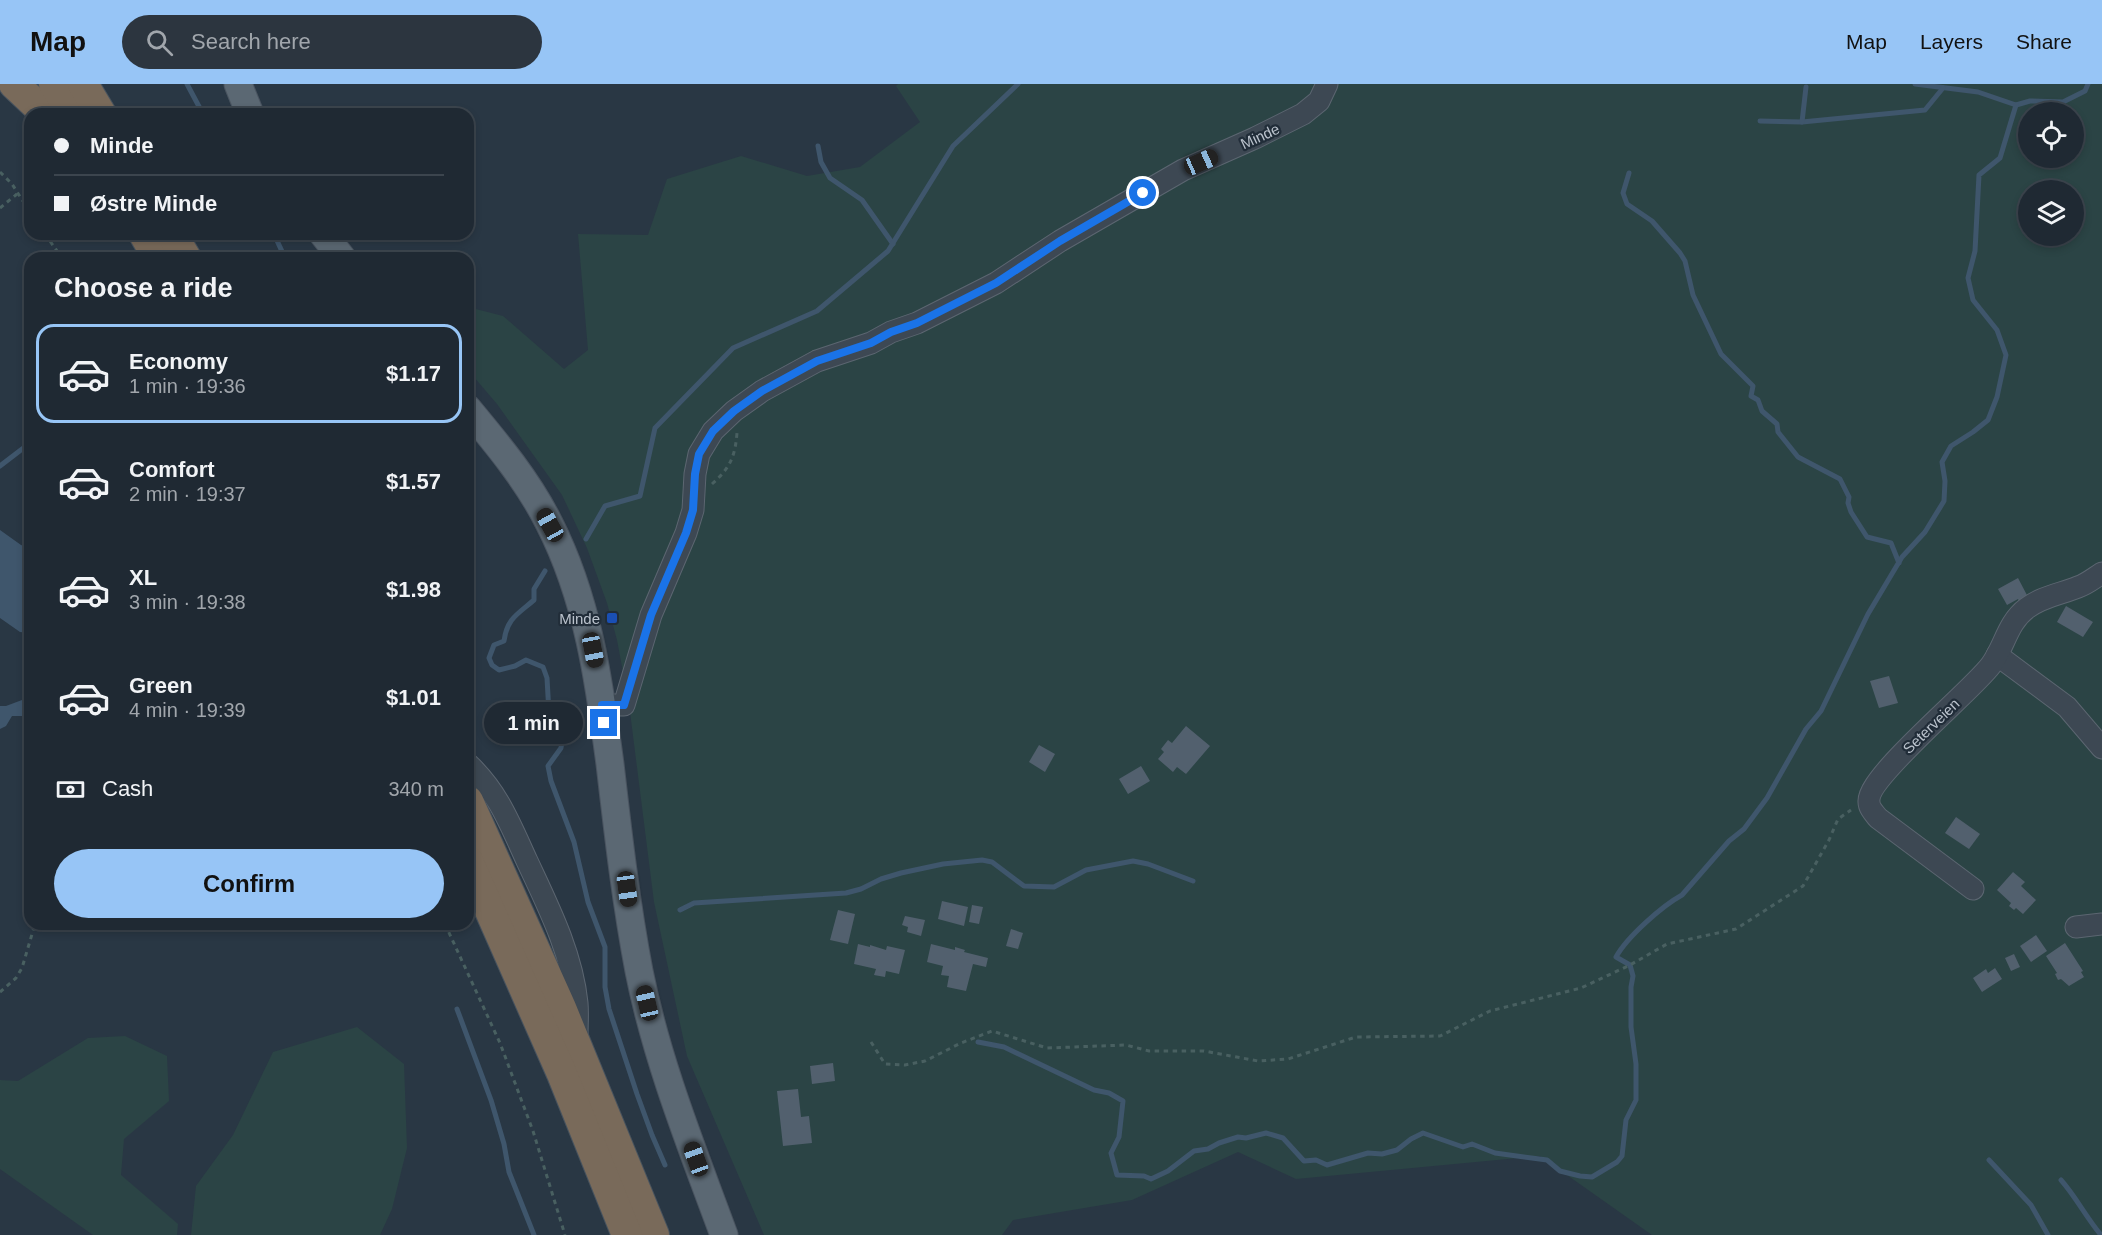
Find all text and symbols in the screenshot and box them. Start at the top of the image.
search box [122,15,542,69]
text: Map [30,26,86,57]
icon: search [143,26,176,59]
text: Search here [191,29,311,54]
text: Map [1846,30,1887,53]
text: Layers [1920,30,1983,53]
text: Share [2016,30,2072,53]
map controls [2018,102,2084,246]
button: locate [2018,102,2084,168]
street label: Minde [1238,120,1282,152]
text: Minde [90,133,154,158]
car [1181,146,1221,178]
route start [1129,179,1156,206]
button: layers [2018,180,2084,246]
text: Østre Minde [90,191,217,216]
text: Choose a ride [54,273,233,303]
icon: car [57,347,111,401]
text: Economy [129,349,228,374]
text: $1.17 [386,361,441,386]
text: 1 min · 19:36 [129,375,246,397]
icon: car [57,455,111,509]
text: Comfort [129,457,215,482]
text: $1.57 [386,469,441,494]
text: 2 min · 19:37 [129,483,246,505]
car [533,505,567,545]
icon: car [57,563,111,617]
text: XL [129,565,157,590]
text: $1.98 [386,577,441,602]
text: 3 min · 19:38 [129,591,246,613]
place label: Minde [559,610,600,627]
marker: Minde [605,611,619,625]
car [581,631,605,669]
icon: car [57,671,111,725]
text: Green [129,673,193,698]
text: $1.01 [386,685,441,710]
street label: Seterveien [1899,695,1963,757]
text: 4 min · 19:39 [129,699,246,721]
callout: 1 min [484,702,583,744]
route end [590,709,617,736]
text: 1 min [507,712,560,734]
icon: cash [54,773,87,806]
text: Cash [102,776,153,801]
text: 340 m [388,778,444,800]
button: Confirm [54,849,444,918]
car [616,870,638,908]
car [634,983,660,1023]
car [681,1139,711,1179]

